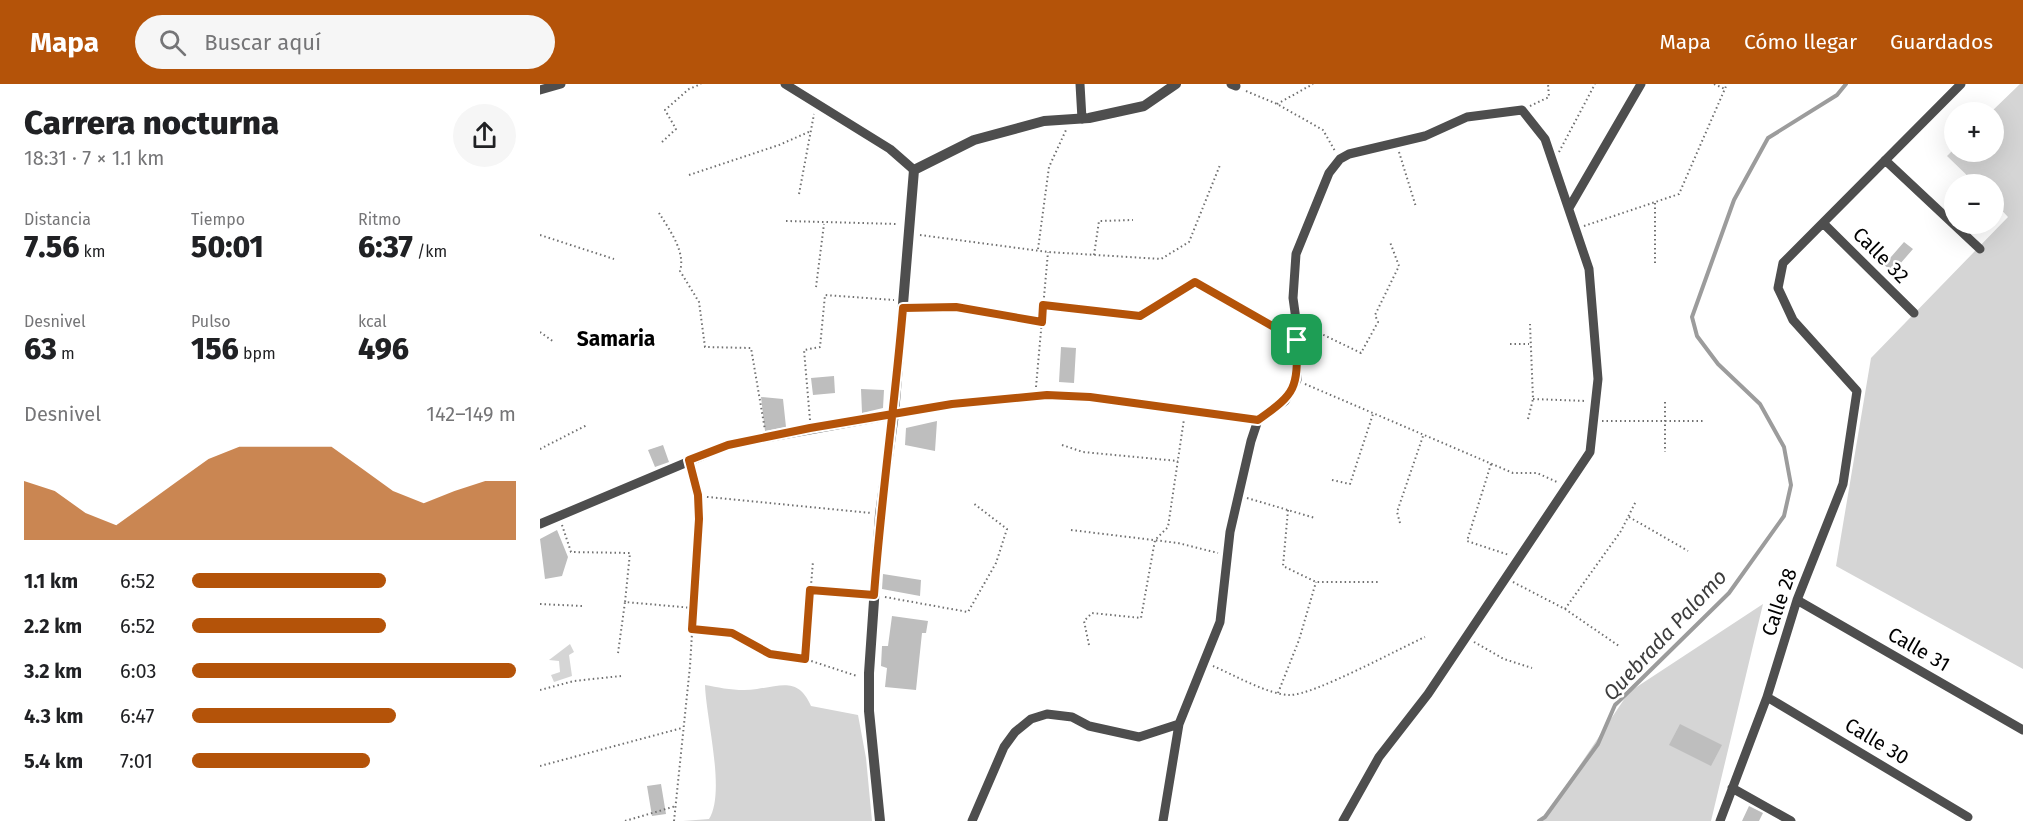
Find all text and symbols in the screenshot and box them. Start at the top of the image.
search box [135,15,555,69]
text: Mapa [30,26,99,59]
icon: search [156,26,189,59]
text: Buscar aquí [204,29,321,56]
text: Mapa [1659,29,1711,55]
text: Cómo llegar [1744,29,1857,55]
text: Guardados [1890,29,1993,55]
map controls [1944,102,2004,234]
button: + [1944,102,2004,162]
text: Carrera nocturna [24,103,279,143]
button: share [453,104,516,167]
text: 18:31 · 7 × 1.1 km [24,146,164,170]
button: − [1944,174,2004,234]
text: Distancia [24,210,91,229]
text: Tiempo [191,210,245,229]
text: Ritmo [358,210,401,229]
street label: Calle 32 [1848,222,1914,288]
text: 7.56 [24,229,79,265]
text: 50:01 [191,229,264,265]
text: 6:37 [358,229,413,265]
text: km [79,242,105,261]
text: /km [413,242,447,261]
text: Desnivel [24,312,86,331]
text: Pulso [191,312,231,331]
text: kcal [358,312,387,331]
pin [1271,314,1322,365]
icon: arrive [1280,323,1313,356]
district label: Samaria [577,326,655,352]
text: 63 [24,331,57,367]
text: 156 [191,331,239,367]
text: 496 [358,331,409,367]
text: m [57,344,75,363]
text: bpm [239,344,276,363]
text: Desnivel [24,402,101,426]
text: 142–149 m [426,402,516,426]
water label: Quebrada Palomo [1598,564,1732,706]
street label: Calle 28 [1756,565,1802,639]
text: 1.1 km [24,569,78,593]
text: 6:52 [120,569,155,593]
text: 2.2 km [24,614,82,638]
text: 6:52 [120,614,155,638]
street label: Calle 31 [1884,622,1954,676]
text: 3.2 km [24,659,82,683]
text: 6:03 [120,659,156,683]
text: 4.3 km [24,704,84,728]
text: 6:47 [120,704,154,728]
street label: Calle 30 [1841,713,1913,769]
text: 5.4 km [24,749,83,773]
text: 7:01 [120,749,153,773]

